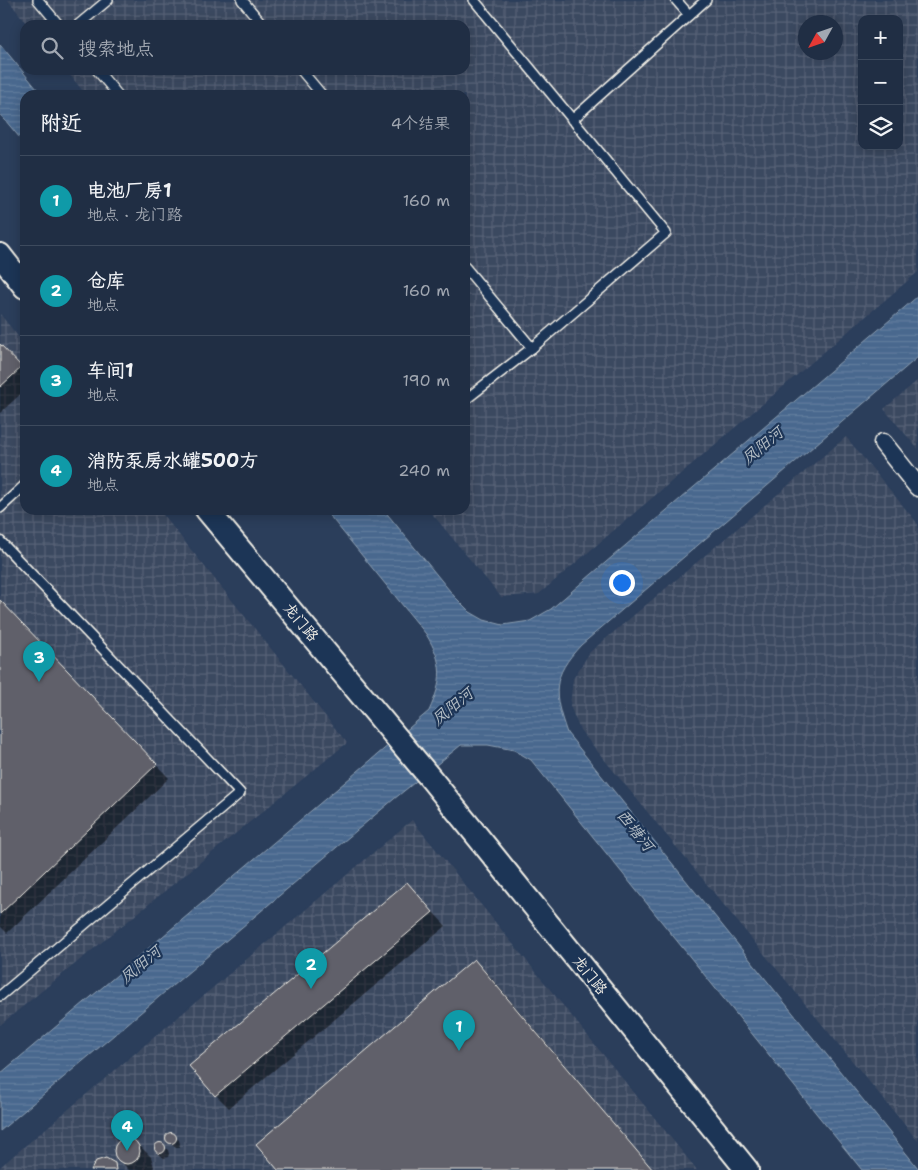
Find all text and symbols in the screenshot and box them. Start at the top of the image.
north arrow [798,15,843,60]
map controls [858,15,903,150]
button: + [858,15,903,60]
search box [20,20,470,75]
icon: search [38,34,66,62]
text: 搜索地点 [78,36,154,61]
button: − [858,60,903,105]
button: layers [858,105,903,150]
text: 附近 [40,109,82,137]
text: 4个结果 [391,113,450,134]
text: 电池厂房1 [87,178,172,203]
text: 1 [52,190,60,211]
text: 160 m [403,190,450,211]
text: 地点 · 龙门路 [87,204,182,225]
text: 仓库 [87,268,125,293]
text: 2 [50,280,62,301]
text: 160 m [403,280,450,301]
text: 地点 [87,294,119,315]
text: 车间1 [87,358,134,383]
text: 3 [50,370,62,391]
text: 190 m [403,370,450,391]
text: 地点 [87,384,119,405]
water label: 凤阳河 [737,420,790,469]
text: 消防泵房水罐500方 [87,448,258,473]
text: 4 [50,460,62,481]
text: 240 m [398,460,450,481]
text: 地点 [87,474,119,495]
your location [609,570,635,596]
street label: 龙门路 [279,598,323,646]
pin: 3 [23,641,55,682]
water label: 凤阳河 [427,681,480,730]
water label: 西塘河 [612,805,661,858]
water label: 凤阳河 [115,939,168,988]
pin: 2 [295,948,327,989]
street label: 龙门路 [568,951,612,999]
pin: 1 [443,1010,475,1051]
pin: 4 [111,1110,143,1151]

